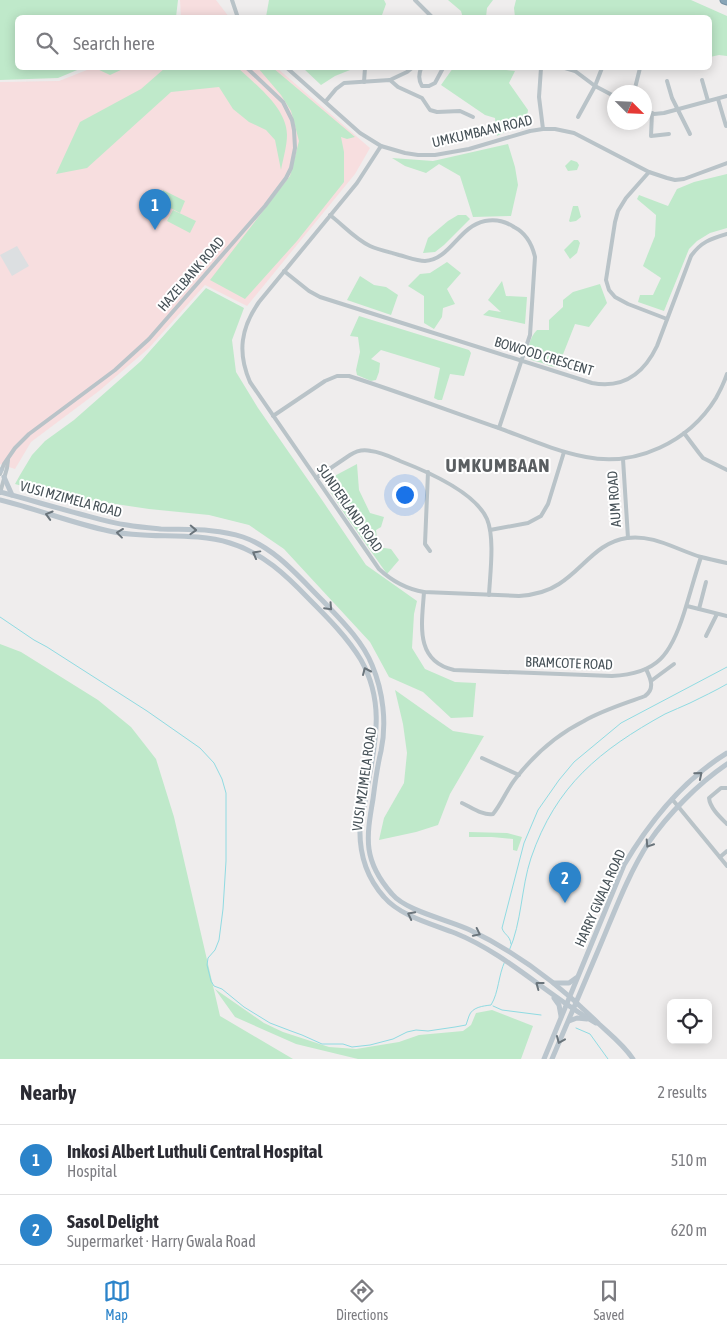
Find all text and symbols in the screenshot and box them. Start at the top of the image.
search box [15,15,712,70]
icon: search [33,29,61,57]
text: Search here [73,32,155,54]
north arrow [607,85,652,130]
street label: UMKUMBAAN ROAD [430,112,534,150]
pin: 1 [139,189,171,230]
street label: HAZELBANK ROAD [154,234,228,314]
street label: BOWOOD CRESCENT [493,333,595,379]
district label: UMKUMBAAN [445,454,551,476]
street label: SUNDERLAND ROAD [314,461,386,555]
street label: AUM ROAD [604,470,624,528]
street label: VUSI MZIMELA ROAD [18,478,124,520]
your location [392,482,418,508]
one-way arrow [45,510,53,520]
one-way arrow [189,524,197,535]
one-way arrow [115,528,123,539]
one-way arrow [253,550,262,560]
one-way arrow [323,602,332,611]
street label: BRAMCOTE ROAD [525,653,613,673]
one-way arrow [361,667,372,676]
street label: VUSI MZIMELA ROAD [349,726,379,832]
one-way arrow [693,771,702,780]
one-way arrow [645,839,655,848]
street label: HARRY GWALA ROAD [571,847,629,949]
pin: 2 [549,862,581,903]
one-way arrow [407,911,416,921]
one-way arrow [472,927,481,937]
one-way arrow [536,982,545,990]
map controls [667,999,712,1044]
button: locate [667,999,712,1044]
one-way arrow [556,1035,567,1044]
text: Nearby [20,1080,76,1104]
text: 2 results [657,1083,707,1101]
text: Inkosi Albert Luthuli Central Hospital [67,1140,322,1162]
text: 1 [32,1151,40,1169]
text: 510 m [671,1151,707,1169]
text: Hospital [67,1162,117,1180]
text: Sasol Delight [67,1210,159,1232]
text: 2 [32,1221,40,1239]
text: 620 m [671,1221,707,1239]
text: Supermarket · Harry Gwala Road [67,1232,256,1250]
tab: Map [103,1277,131,1323]
tab: Directions [336,1277,388,1323]
tab: Saved [593,1277,624,1323]

